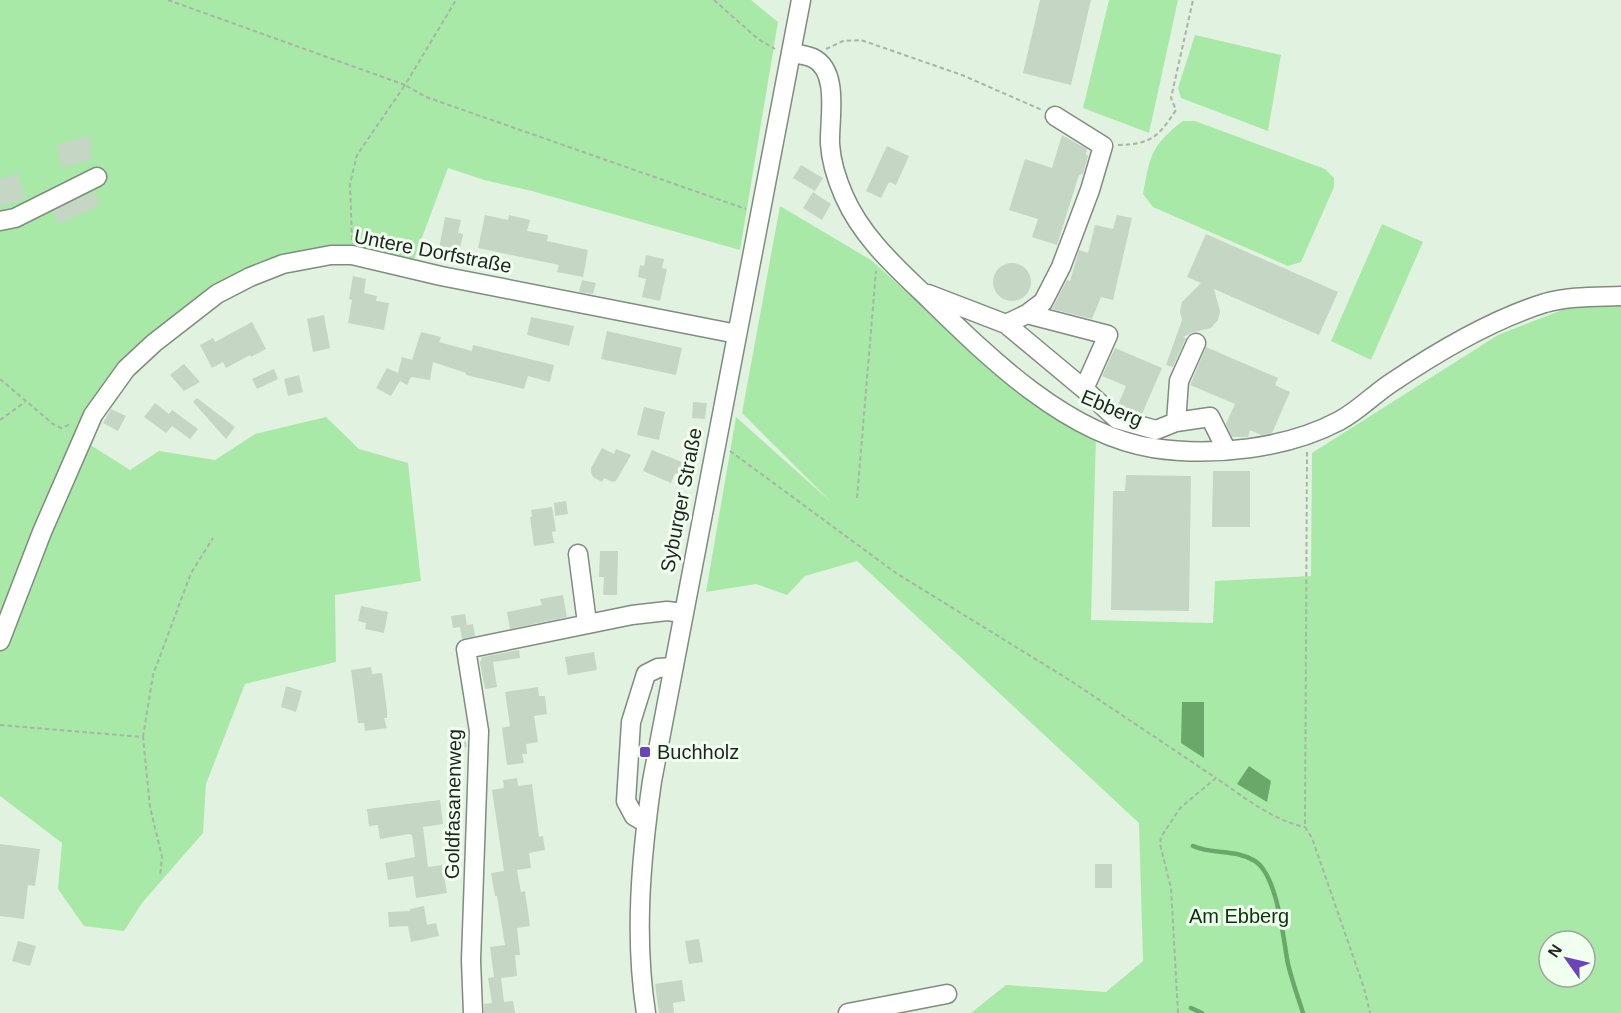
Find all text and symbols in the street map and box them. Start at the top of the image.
street label: Untere Dorfstraße [352,225,514,277]
street label: Ebberg [1078,385,1146,431]
street label: Syburger Straße [656,426,706,574]
street label: Goldfasanenweg [441,729,465,879]
place label: Buchholz [657,741,739,763]
marker: Buchholz [638,745,652,759]
park label: Am Ebberg [1189,905,1289,927]
north arrow [1537,929,1597,989]
text: N [1545,941,1565,960]

